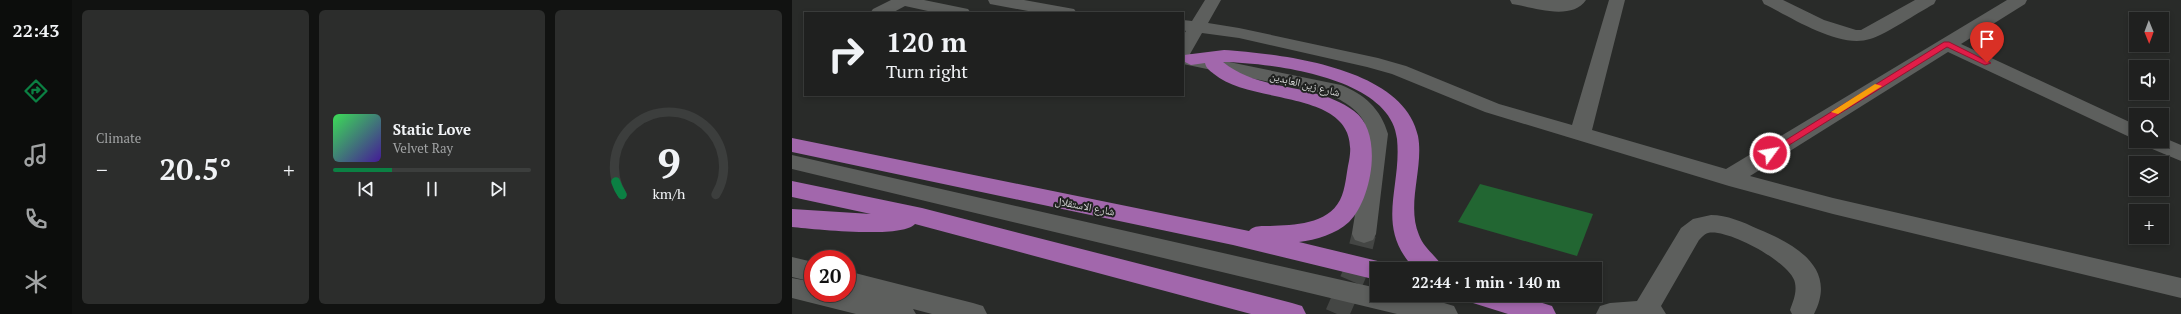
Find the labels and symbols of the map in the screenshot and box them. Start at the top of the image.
north arrow [2129,12,2169,52]
pin [1970,22,2004,63]
street label: شارع زين العابدين [1269,69,1341,99]
position arrow [1749,132,1791,174]
street label: شارع الاستقلال [1054,193,1116,219]
speed limit sign: 20 [804,250,856,302]

